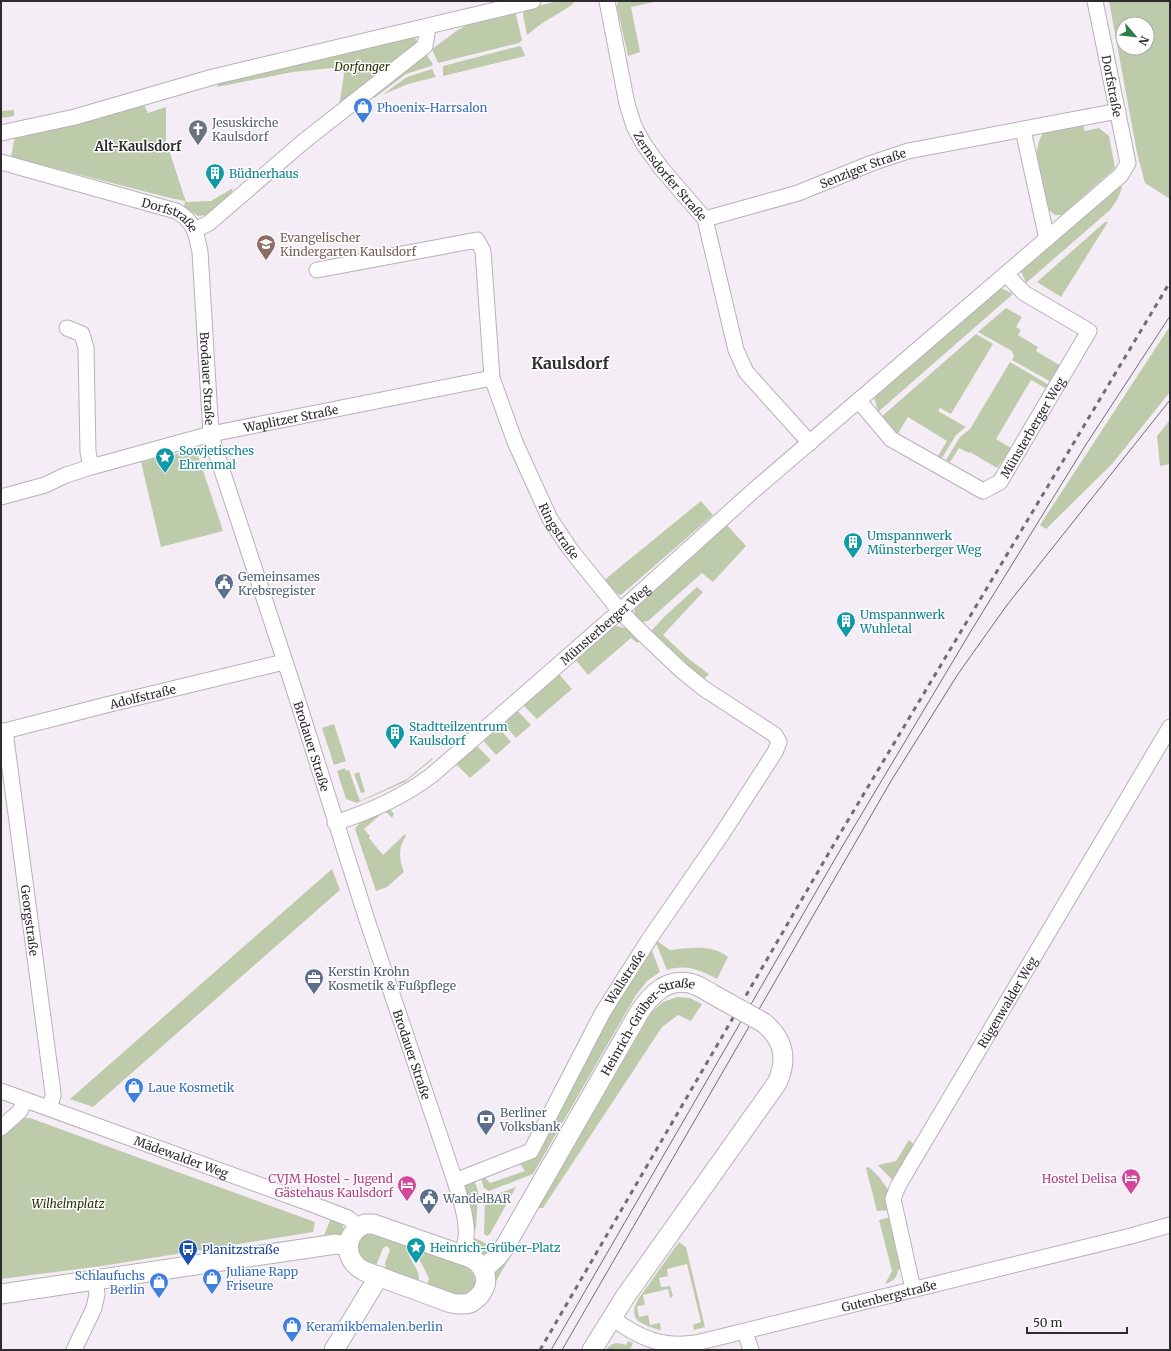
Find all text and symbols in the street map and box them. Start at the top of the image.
north arrow [1115,16,1155,56]
text: N [1135,34,1152,48]
street label: Dorfstraße [1099,54,1125,118]
park label: Dorfanger [333,59,391,74]
shop icon: Phoenix-Harrsalon [352,96,374,124]
place label: Phoenix-Harrsalon [377,100,488,115]
place label: Jesuskirche Kaulsdorf [211,115,278,144]
church icon: Jesuskirche Kaulsdorf [187,118,209,146]
street label: Zernsdorfer Straße [631,129,710,223]
district label: Alt-Kaulsdorf [94,138,182,155]
street label: Senziger Straße [817,145,908,191]
building icon: Büdnerhaus [204,162,226,190]
place label: Büdnerhaus [229,166,299,181]
street label: Dorfstraße [140,194,201,234]
place label: Evangelischer Kindergarten Kaulsdorf [280,230,416,259]
school or university icon: Evangelischer Kindergarten Kaulsdorf [255,233,277,261]
street label: Brodauer Straße [197,331,218,426]
district label: Kaulsdorf [531,353,609,373]
street label: Münsterberger Weg [997,374,1068,481]
street label: Waplitzer Straße [241,401,339,435]
place label: Sowjetisches Ehrenmal [179,443,254,472]
place icon: Sowjetisches Ehrenmal [154,446,176,474]
street label: Ringstraße [536,500,583,562]
place label: Umspannwerk Münsterberger Weg [867,528,982,557]
building icon: Umspannwerk Münsterberger Weg [842,531,864,559]
place label: Gemeinsames Krebsregister [238,569,320,598]
public building icon: Gemeinsames Krebsregister [213,572,235,600]
street label: Münsterberger Weg [557,580,653,668]
place label: Umspannwerk Wuhletal [859,607,945,636]
building icon: Umspannwerk Wuhletal [835,610,857,638]
street label: Adolfstraße [107,681,177,712]
street label: Brodauer Straße [291,699,333,793]
place label: Stadtteilzentrum Kaulsdorf [409,719,508,748]
building icon: Stadtteilzentrum Kaulsdorf [384,722,406,750]
street label: Georgstraße [18,884,42,957]
street label: Wallstraße [601,947,648,1008]
street label: Rügenwalder Weg [974,953,1040,1051]
place label: Kerstin Krohn Kosmetik & Fußpflege [328,964,456,993]
office icon: Kerstin Krohn Kosmetik & Fußpflege [303,967,325,995]
street label: Heinrich-Grüber-Straße [597,975,697,1078]
street label: Brodauer Straße [390,1008,434,1101]
shop icon: Laue Kosmetik [123,1076,145,1104]
place label: Laue Kosmetik [148,1080,235,1095]
place label: Berliner Volksbank [499,1105,561,1134]
bank icon: Berliner Volksbank [475,1108,497,1136]
street label: Mädewalder Weg [132,1133,231,1181]
hotel icon: Hostel Delisa [1120,1167,1142,1195]
place label: CVJM Hostel - Jugend Gästehaus Kaulsdorf [268,1171,393,1200]
place label: Hostel Delisa [1042,1171,1118,1186]
hotel icon: CVJM Hostel - Jugend Gästehaus Kaulsdorf [396,1174,418,1202]
public building icon: WandelBAR [418,1187,440,1215]
place label: WandelBAR [442,1191,512,1206]
park label: Wilhelmplatz [31,1196,105,1211]
place icon: Heinrich-Grüber-Platz [405,1236,427,1264]
bus stop icon: Planitzstraße [177,1238,199,1266]
place label: Heinrich-Grüber-Platz [430,1240,561,1255]
place label: Planitzstraße [202,1242,279,1257]
place label: Juliane Rapp Friseure [225,1264,298,1293]
shop icon: Juliane Rapp Friseure [201,1267,223,1295]
place label: Schlaufuchs Berlin [75,1268,145,1297]
shop icon: Schlaufuchs Berlin [148,1271,170,1299]
street label: Gutenbergstraße [840,1277,938,1314]
scale bar [1027,1309,1127,1335]
shop icon: Keramikbemalen.berlin [281,1315,303,1343]
text: 50 m [1033,1315,1062,1330]
place label: Keramikbemalen.berlin [306,1319,443,1334]

